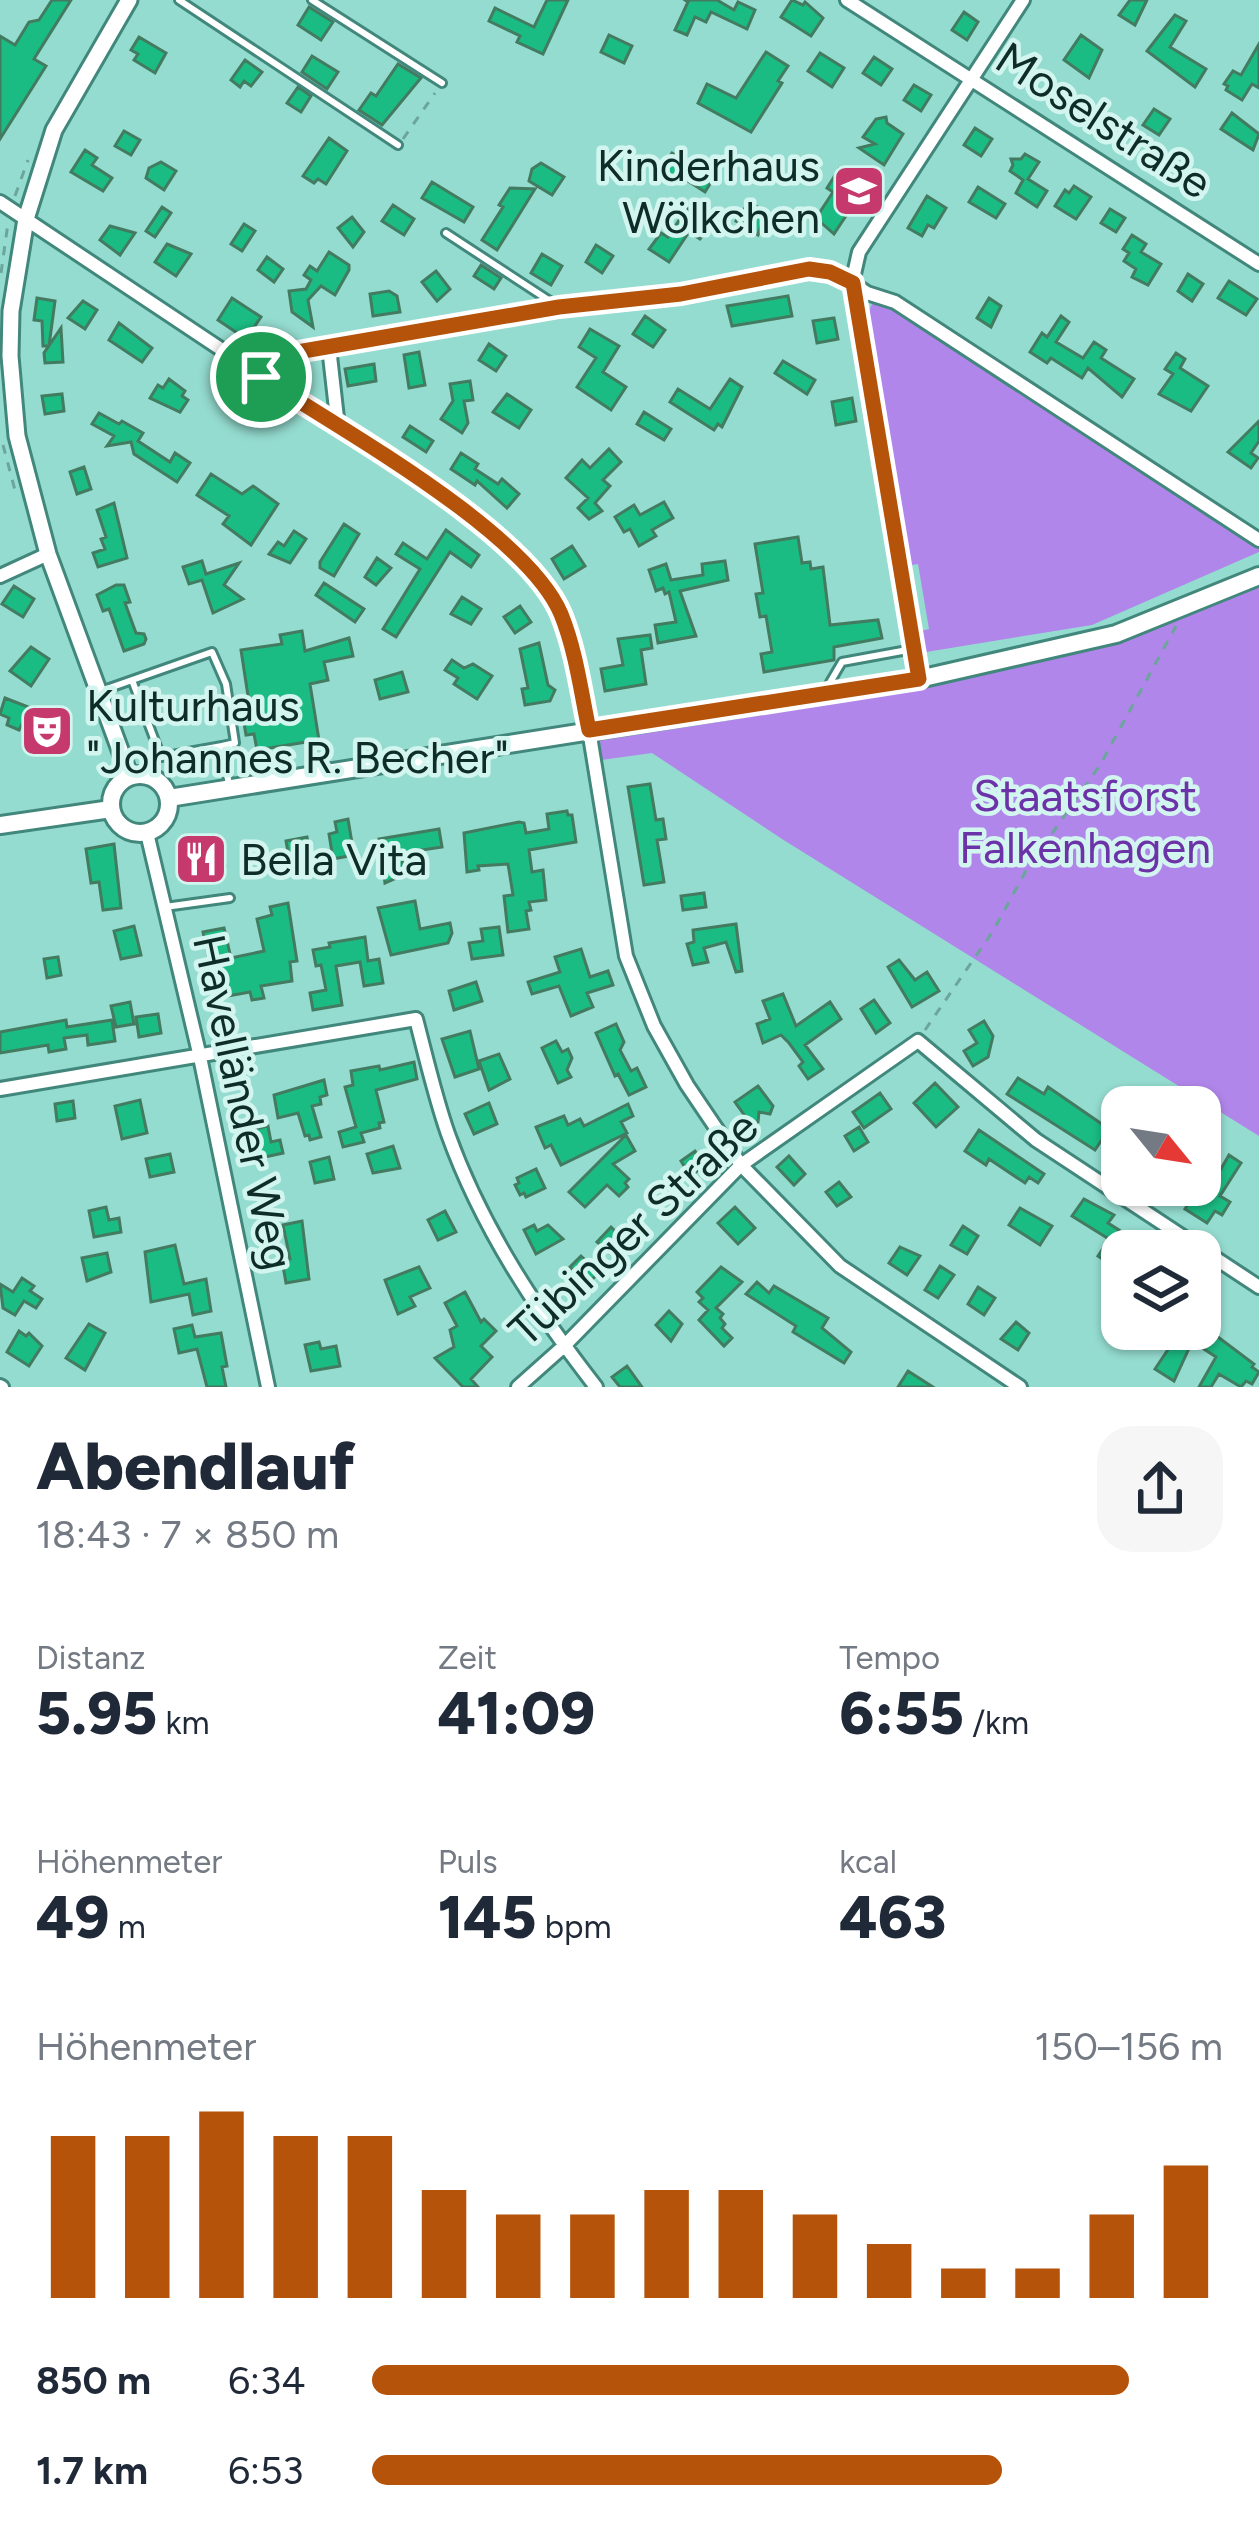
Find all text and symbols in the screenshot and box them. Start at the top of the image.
street label: Moselstraße [986,30,1222,210]
place label: Kinderhaus Wölkchen [597,138,820,244]
school or university icon: Kinderhaus Wölkchen [831,163,887,219]
pin [210,326,312,428]
icon: arrive [228,344,294,410]
place label: Kulturhaus "Johannes R. Becher" [86,678,509,784]
theatre icon: Kulturhaus "Johannes R. Becher" [19,703,75,759]
park label: Staatsforst Falkenhagen [959,768,1211,874]
restaurant icon: Bella Vita [173,831,229,887]
place label: Bella Vita [240,832,427,886]
street label: Havelländer Weg [182,929,306,1275]
north arrow [1101,1086,1221,1206]
map controls [1101,1086,1221,1350]
street label: Tübinger Straße [498,1099,768,1357]
button: layers [1101,1230,1221,1350]
text: Abendlauf [36,1426,355,1506]
button: share [1097,1426,1223,1552]
text: 18:43 · 7 × 850 m [36,1511,339,1558]
text: Distanz [36,1638,146,1677]
text: Zeit [438,1638,497,1677]
text: Tempo [839,1638,940,1677]
text: 5.95 [36,1677,157,1749]
text: 41:09 [438,1677,595,1749]
text: 6:55 [839,1677,964,1749]
text: km [157,1703,210,1742]
text: /km [964,1703,1029,1742]
text: Höhenmeter [36,1842,222,1881]
text: Puls [438,1842,498,1881]
text: kcal [839,1842,897,1881]
text: 49 [36,1881,110,1953]
text: 145 [438,1881,537,1953]
text: 463 [839,1881,947,1953]
text: m [110,1907,146,1946]
text: bpm [537,1907,612,1946]
text: Höhenmeter [36,2023,256,2070]
text: 150–156 m [1035,2023,1223,2070]
text: 850 m [36,2357,151,2404]
text: 6:34 [228,2357,305,2404]
text: 1.7 km [36,2447,148,2494]
text: 6:53 [228,2447,304,2494]

